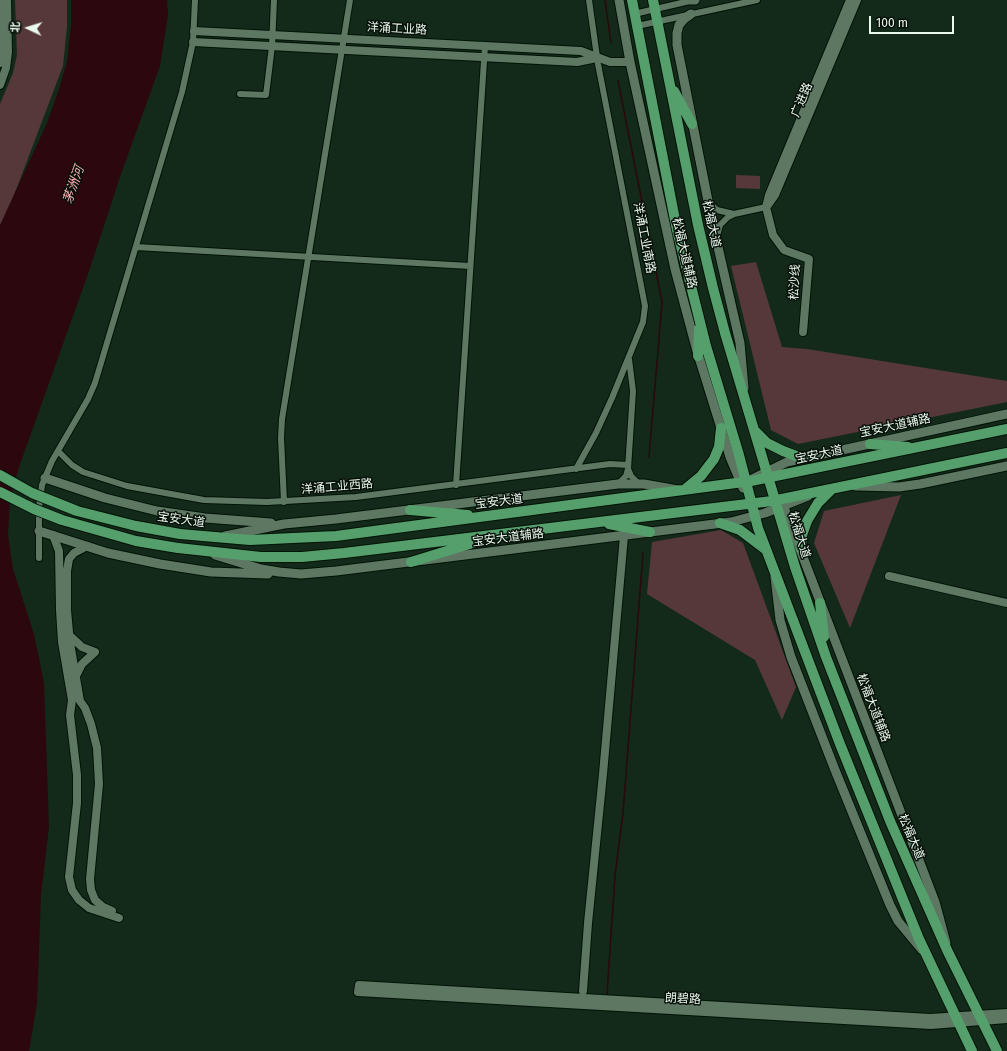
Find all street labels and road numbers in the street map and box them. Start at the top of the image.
street label: 洋涌工业路 [367,20,427,38]
street label: 广进路 [788,81,816,119]
street label: 松福大道 [699,199,723,249]
street label: 洋涌工业南路 [630,201,658,275]
street label: 松福大道辅路 [669,216,699,290]
street label: 松沙线 [787,264,803,300]
street label: 宝安大道辅路 [858,411,932,441]
street label: 宝安大道 [794,443,844,467]
street label: 洋涌工业西路 [301,477,373,497]
street label: 宝安大道 [474,492,524,512]
street label: 宝安大道 [156,510,206,530]
street label: 松福大道 [785,510,813,560]
street label: 宝安大道辅路 [471,526,545,550]
street label: 松福大道辅路 [853,672,893,744]
street label: 松福大道 [895,812,927,862]
street label: 朗碧路 [665,991,701,1007]

